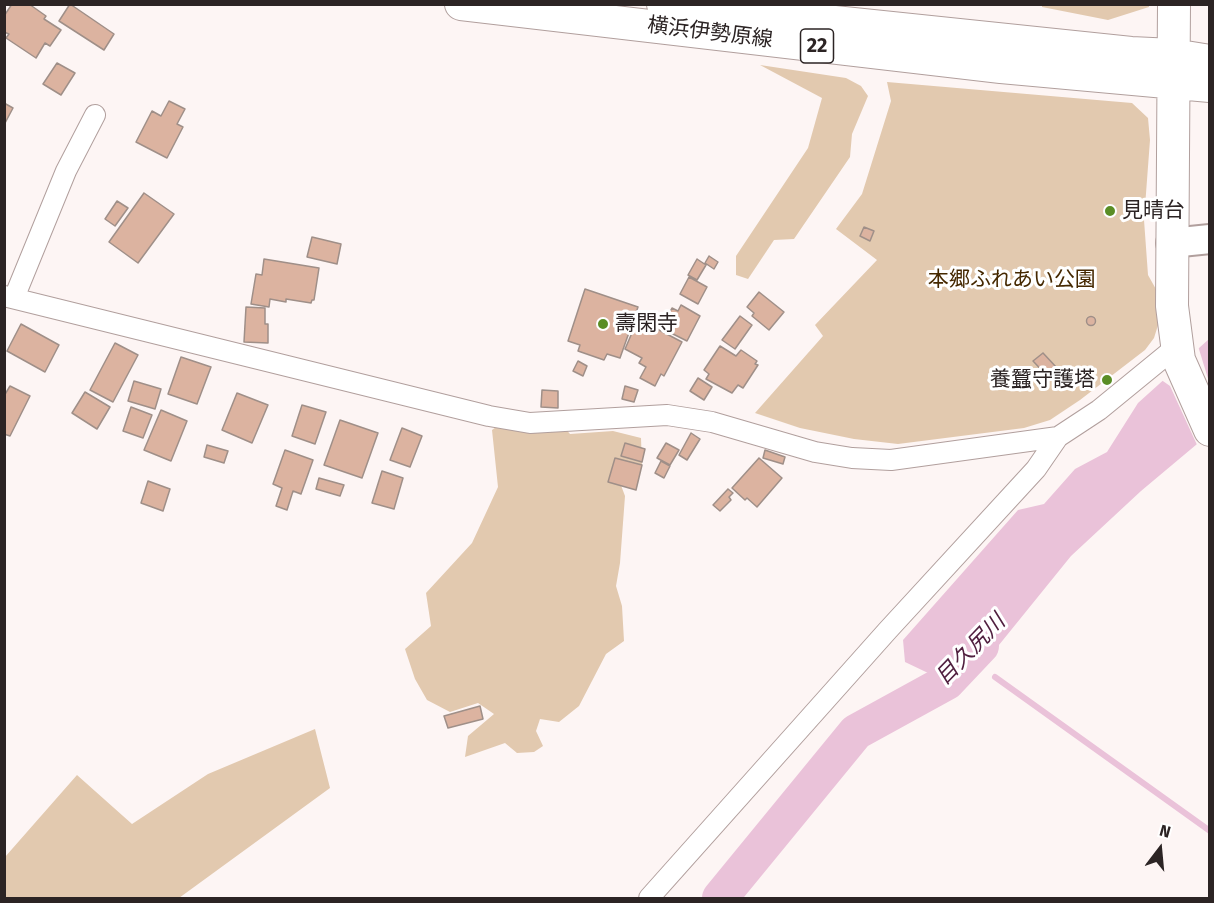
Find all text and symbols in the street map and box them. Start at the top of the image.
street label: 横浜伊勢原線 [646,13,774,53]
road number: 22 [800,29,834,63]
place label: 見晴台 [1122,198,1185,224]
marker: 見晴台 [1103,204,1117,218]
park label: 本郷ふれあい公園 [928,267,1096,293]
place label: 壽閑寺 [615,311,678,337]
marker: 壽閑寺 [596,317,610,331]
place label: 養蠶守護塔 [990,367,1095,393]
marker: 養蠶守護塔 [1100,373,1114,387]
water label: 目久尻川 [931,609,1011,691]
north arrow [1130,819,1190,879]
text: N [1157,821,1173,842]

